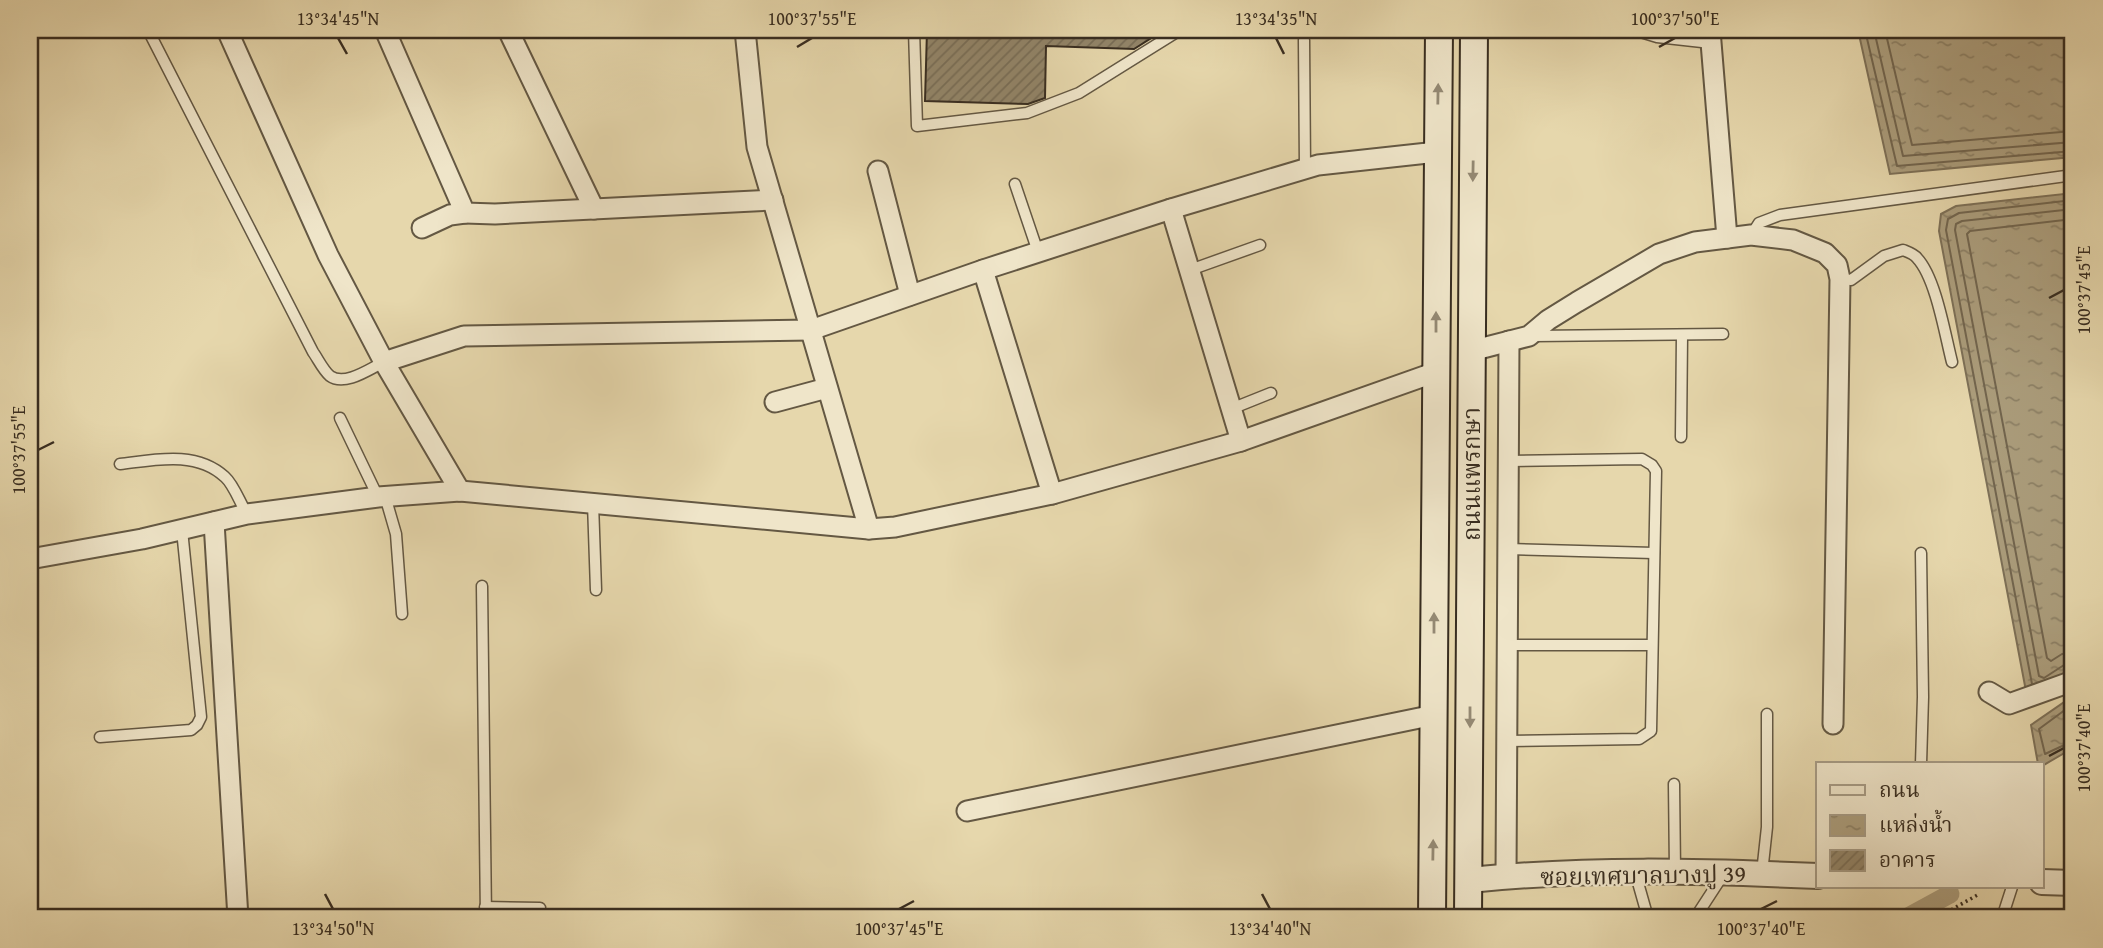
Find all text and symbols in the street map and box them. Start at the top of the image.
text: 13°34'45"N [297,5,380,32]
text: 100°37'55"E [768,5,856,32]
text: 13°34'35"N [1235,5,1318,32]
text: 100°37'50"E [1631,5,1719,32]
one-way arrow [1432,83,1444,105]
one-way arrow [1467,161,1478,183]
text: 100°37'45"E [2070,246,2097,334]
one-way arrow [1430,310,1442,332]
text: 100°37'55"E [5,406,32,494]
street label: ถนนแพรกษา [1454,407,1489,541]
one-way arrow [1428,611,1440,633]
text: 100°37'40"E [2070,704,2097,792]
one-way arrow [1464,707,1476,729]
legend [1816,762,2044,888]
text: ถนน [1879,774,1920,805]
text: แหล่งน้ำ [1879,809,1952,840]
one-way arrow [1427,839,1439,861]
text: อาคาร [1879,844,1936,875]
street label: ซอยเทศบาลบางปู 39 [1540,856,1746,894]
text: 13°34'50"N [292,915,375,942]
text: 100°37'45"E [855,915,943,942]
text: 13°34'40"N [1229,915,1312,942]
text: 100°37'40"E [1717,915,1805,942]

